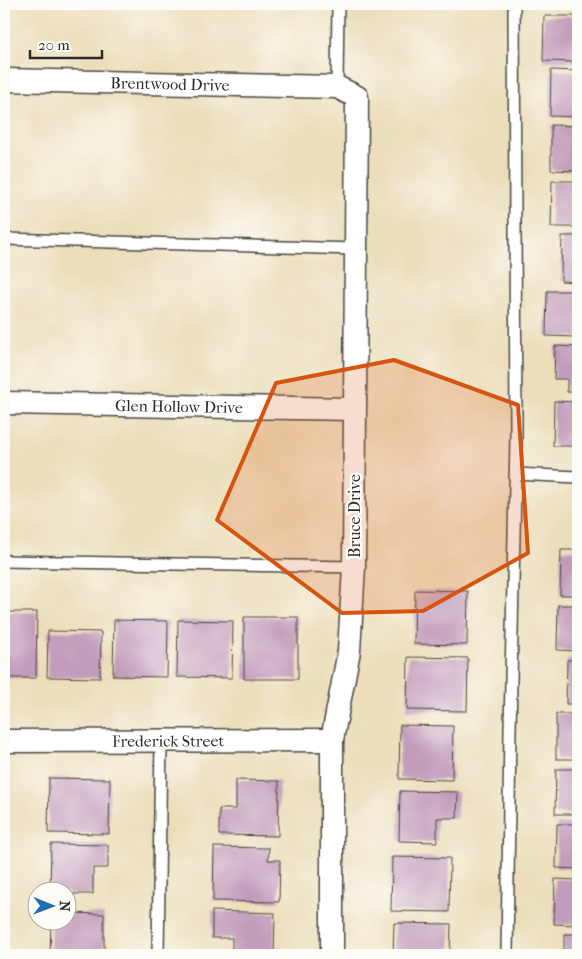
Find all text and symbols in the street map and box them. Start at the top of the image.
scale bar [30,28,102,60]
text: 20 m [38,36,70,54]
street label: Brentwood Drive [110,73,230,95]
street label: Glen Hollow Drive [115,396,243,417]
street label: Bruce Drive [345,474,364,558]
street label: Frederick Street [112,731,224,751]
north arrow [28,882,78,932]
text: N [56,901,73,912]

